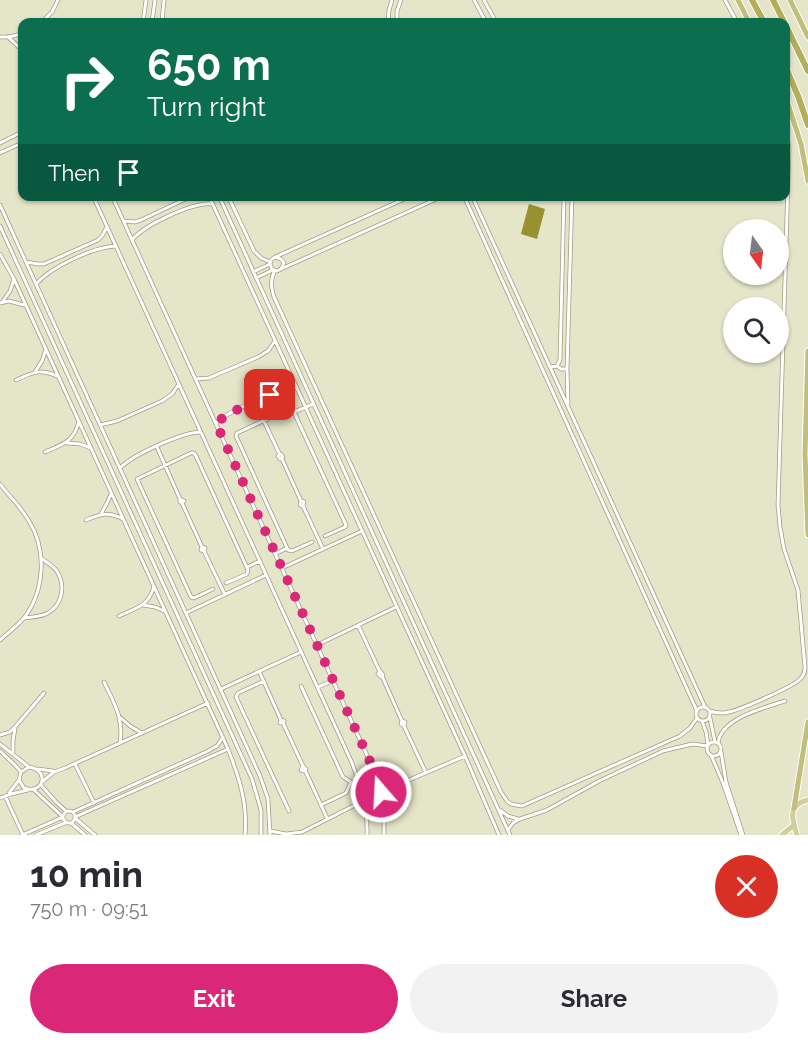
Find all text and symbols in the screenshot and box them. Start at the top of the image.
text: 650 m [147,41,271,90]
icon: right [48,42,126,120]
text: Turn right [147,91,266,122]
icon: arrive [112,156,145,189]
text: Then [48,160,100,186]
north arrow [723,219,789,285]
map controls [723,219,789,363]
button: search [723,297,789,363]
pin [244,369,295,420]
icon: arrive [253,378,286,411]
position arrow [349,760,413,824]
text: 10 min [30,853,143,895]
button: close [715,855,778,918]
text: 750 m · 09:51 [30,897,148,921]
button: Exit [30,964,398,1033]
button: Share [410,964,778,1033]

